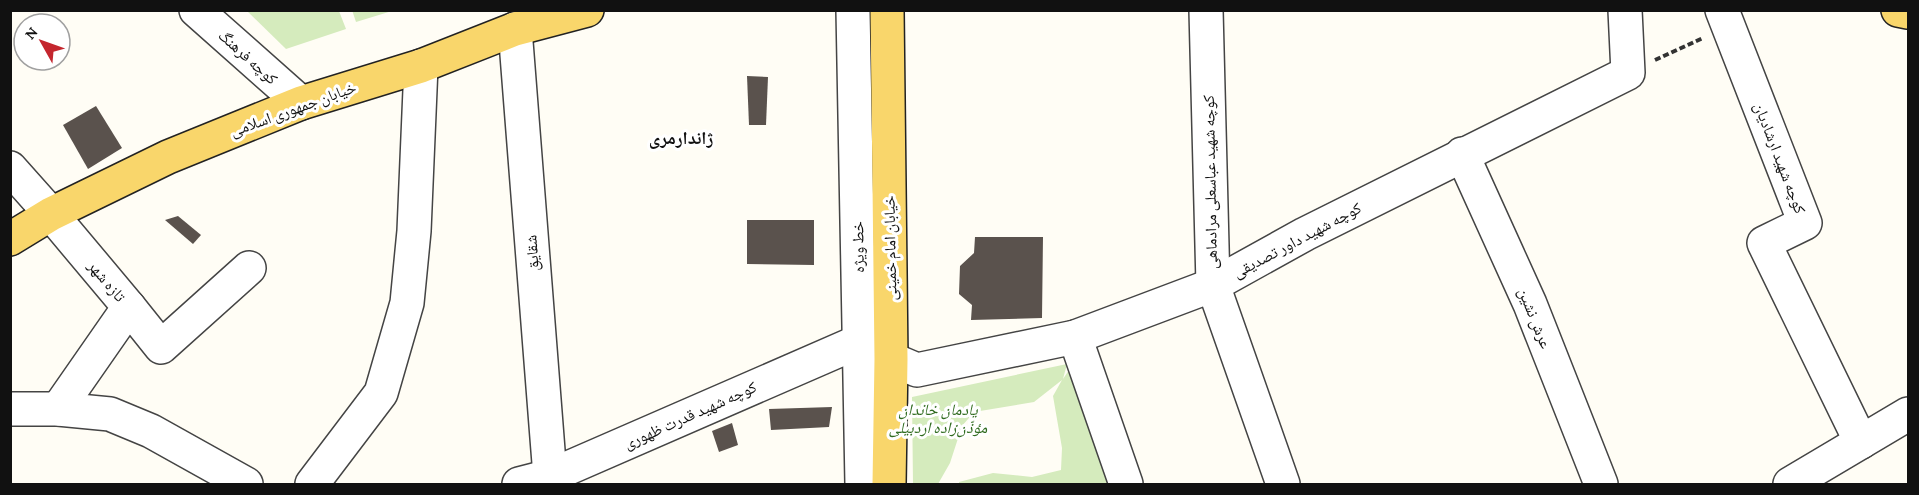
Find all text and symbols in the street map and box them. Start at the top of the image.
north arrow [12,12,72,72]
text: N [21,23,41,42]
street label: کوچه فرهنگ [215,26,281,89]
street label: خیابان جمهوری اسلامی [228,78,359,142]
street label: کوچه شهید عباسعلی مرادماهی [1200,94,1222,269]
street label: کوچه شهید ارشادیان [1749,100,1809,217]
district label: ژاندارمری [649,128,713,149]
street label: خیابان امام خمینی [881,195,901,301]
street label: کوچه شهید داور تصدیقی [1230,199,1365,283]
street label: خط ویژه [849,221,868,273]
street label: شقایق [522,234,544,272]
street label: تازه شهر [84,256,129,306]
street label: عرش نشین [1513,285,1555,352]
street label: کوچه شهید قدرت ظهوری [621,378,760,454]
park label: یادمان خاندان مؤذّن‌زاده اردبیلی [889,401,988,438]

